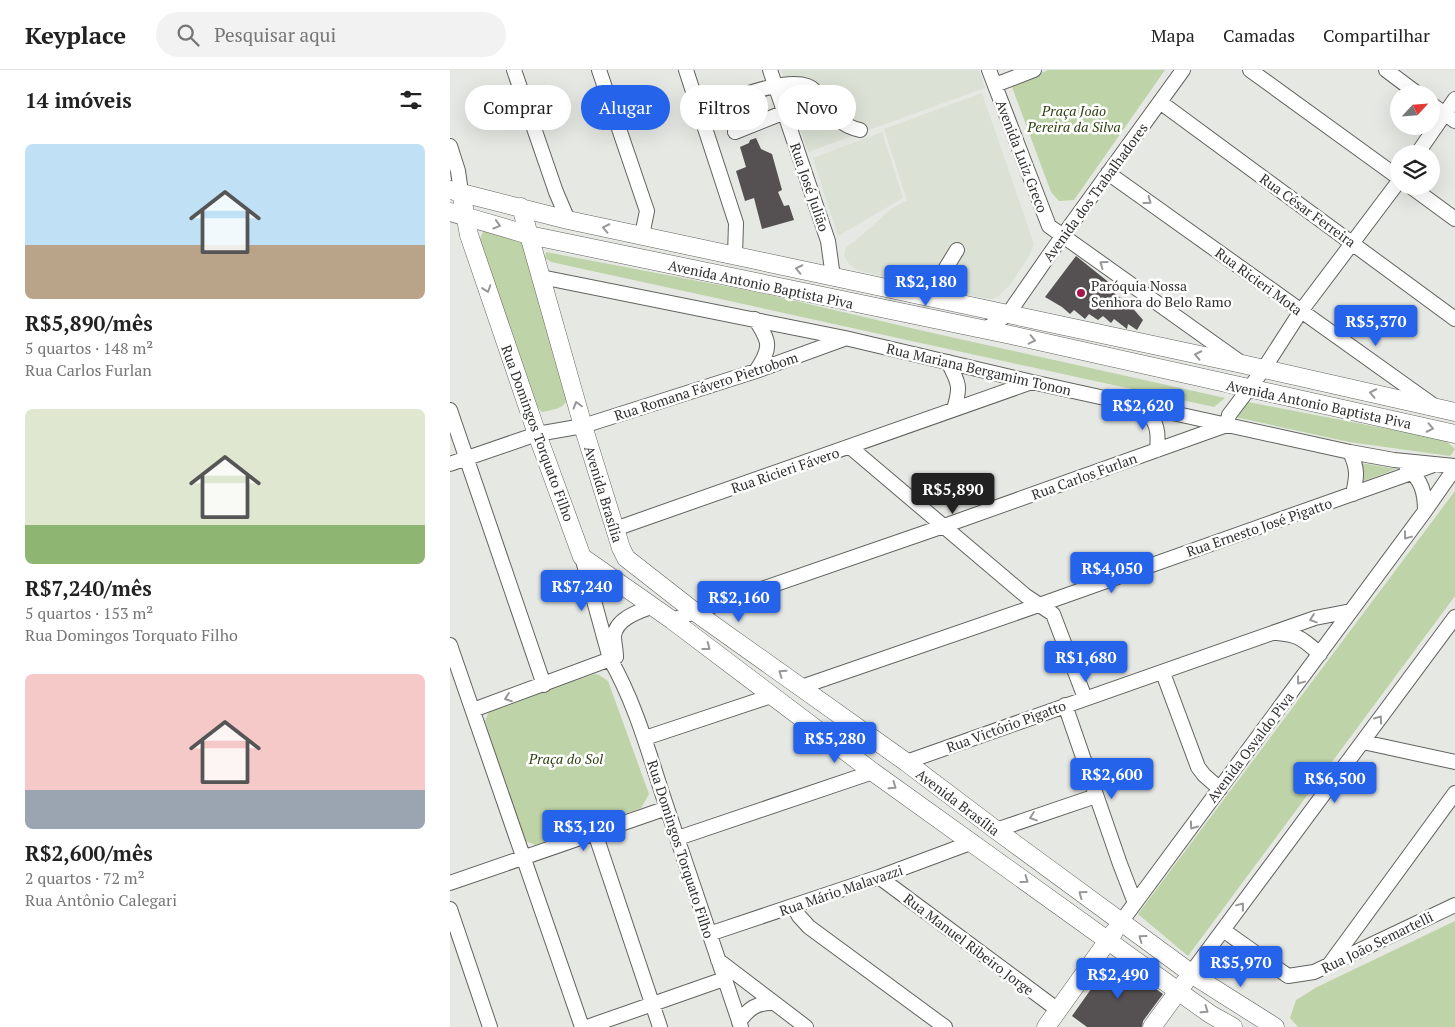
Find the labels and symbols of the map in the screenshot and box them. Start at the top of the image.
north arrow [1390,85,1440,135]
street label: Avenida Luiz Greco [992,97,1052,215]
park label: Praça João Pereira da Silva [1026,101,1121,136]
street label: Avenida dos Trabalhadores [1038,119,1152,265]
street label: Rua José Julião [786,140,834,234]
street label: Rua César Ferreira [1256,169,1360,251]
one-way arrow [1142,196,1151,204]
one-way arrow [492,220,501,230]
one-way arrow [602,223,610,234]
street label: Rua Ricieri Mota [1212,243,1306,319]
street label: Avenida Antonio Baptista Piva [667,255,855,313]
one-way arrow [1100,261,1109,270]
one-way arrow [795,264,804,275]
pin: R$2,180 [880,264,972,307]
place label: Paróquia Nossa Senhora do Belo Ramo [1091,276,1232,311]
one-way arrow [482,285,492,293]
marker: Paróquia Nossa Senhora do Belo Ramo [1075,287,1087,299]
pin: R$5,370 [1330,304,1422,347]
one-way arrow [1028,334,1037,345]
street label: Rua Mariana Bergamim Tonon [885,338,1074,400]
street label: Rua Domingos Torquato Filho [497,342,579,524]
street label: Rua Romana Fávero Pietrobom [612,347,800,425]
one-way arrow [1193,350,1202,361]
street label: Avenida Antonio Baptista Piva [1225,375,1413,433]
pin: R$2,620 [1097,388,1189,431]
one-way arrow [1369,389,1378,399]
one-way arrow [572,401,582,409]
one-way arrow [1426,423,1434,433]
street label: Avenida Brasília [580,443,628,545]
street label: Rua Ricieri Fávero [728,443,842,497]
street label: Rua Carlos Furlan [1029,448,1140,504]
pin: R$5,890 [907,472,999,515]
street label: Rua Ernesto José Pigatto [1184,493,1335,561]
one-way arrow [1404,530,1412,539]
pin: R$4,050 [1066,552,1158,594]
pin: R$7,240 [536,570,628,612]
pin: R$2,160 [693,580,785,623]
one-way arrow [1309,613,1318,623]
pin: R$1,680 [1040,640,1132,683]
one-way arrow [701,641,711,650]
one-way arrow [778,670,788,679]
one-way arrow [1297,675,1305,684]
street label: Avenida Osvaldo Piva [1202,688,1298,806]
one-way arrow [505,692,513,702]
street label: Rua Victório Pigatto [943,695,1069,756]
one-way arrow [1374,716,1382,725]
pin: R$5,280 [789,722,881,764]
park label: Praça do Sol [528,749,603,768]
street label: Rua Domingos Torquato Filho [643,757,719,941]
pin: R$2,600 [1066,758,1158,800]
pin: R$6,500 [1289,762,1381,804]
street label: Avenida Brasília [912,764,1004,840]
one-way arrow [887,780,897,789]
pin: R$3,120 [538,810,630,852]
one-way arrow [1029,811,1038,821]
one-way arrow [1189,820,1199,829]
street label: Rua Mário Malavazzi [777,860,905,920]
one-way arrow [1020,874,1029,884]
street label: Rua Manuel Ribeiro Jorge [900,889,1038,999]
one-way arrow [1079,891,1088,899]
one-way arrow [1235,903,1243,912]
street label: Rua João Semartelli [1318,907,1436,977]
one-way arrow [1139,935,1148,943]
pin: R$5,970 [1195,946,1287,988]
pin: R$2,490 [1072,958,1164,1000]
one-way arrow [1199,1004,1209,1013]

